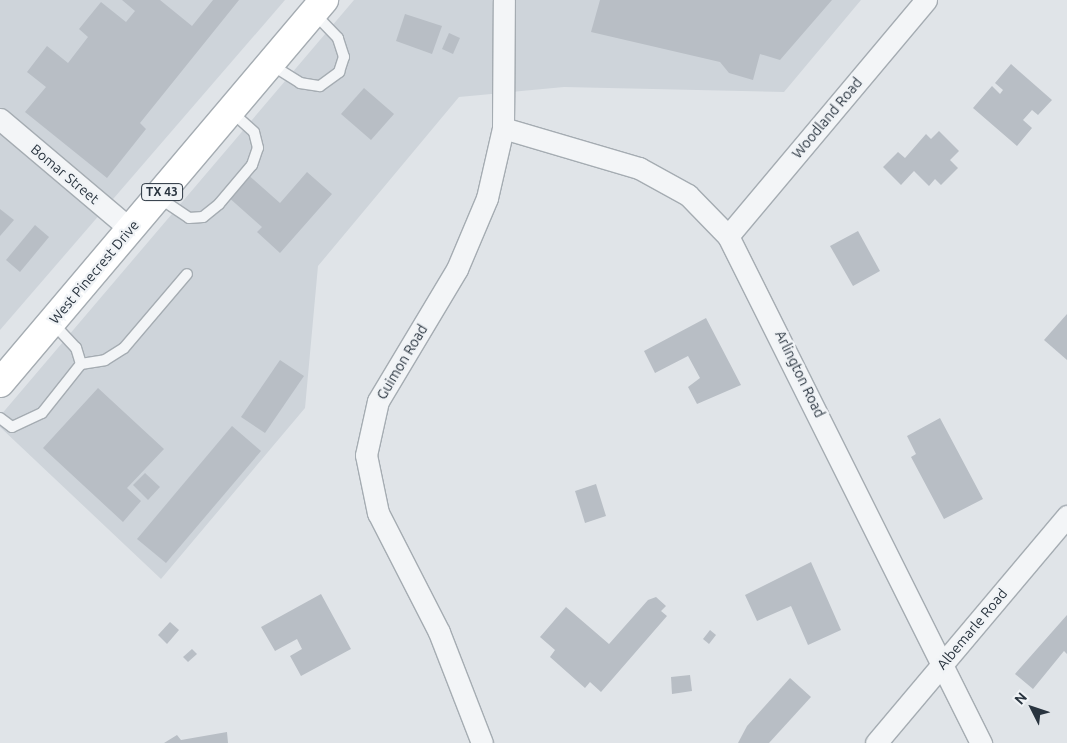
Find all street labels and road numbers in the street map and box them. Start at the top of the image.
street label: Woodland Road [788,74,866,162]
street label: Bomar Street [27,141,103,207]
road number: TX 43 [141,182,183,202]
street label: West Pinecrest Drive [46,217,142,327]
street label: Guimon Road [373,321,431,403]
street label: Arlington Road [772,328,828,420]
street label: Albemarle Road [933,585,1011,673]

